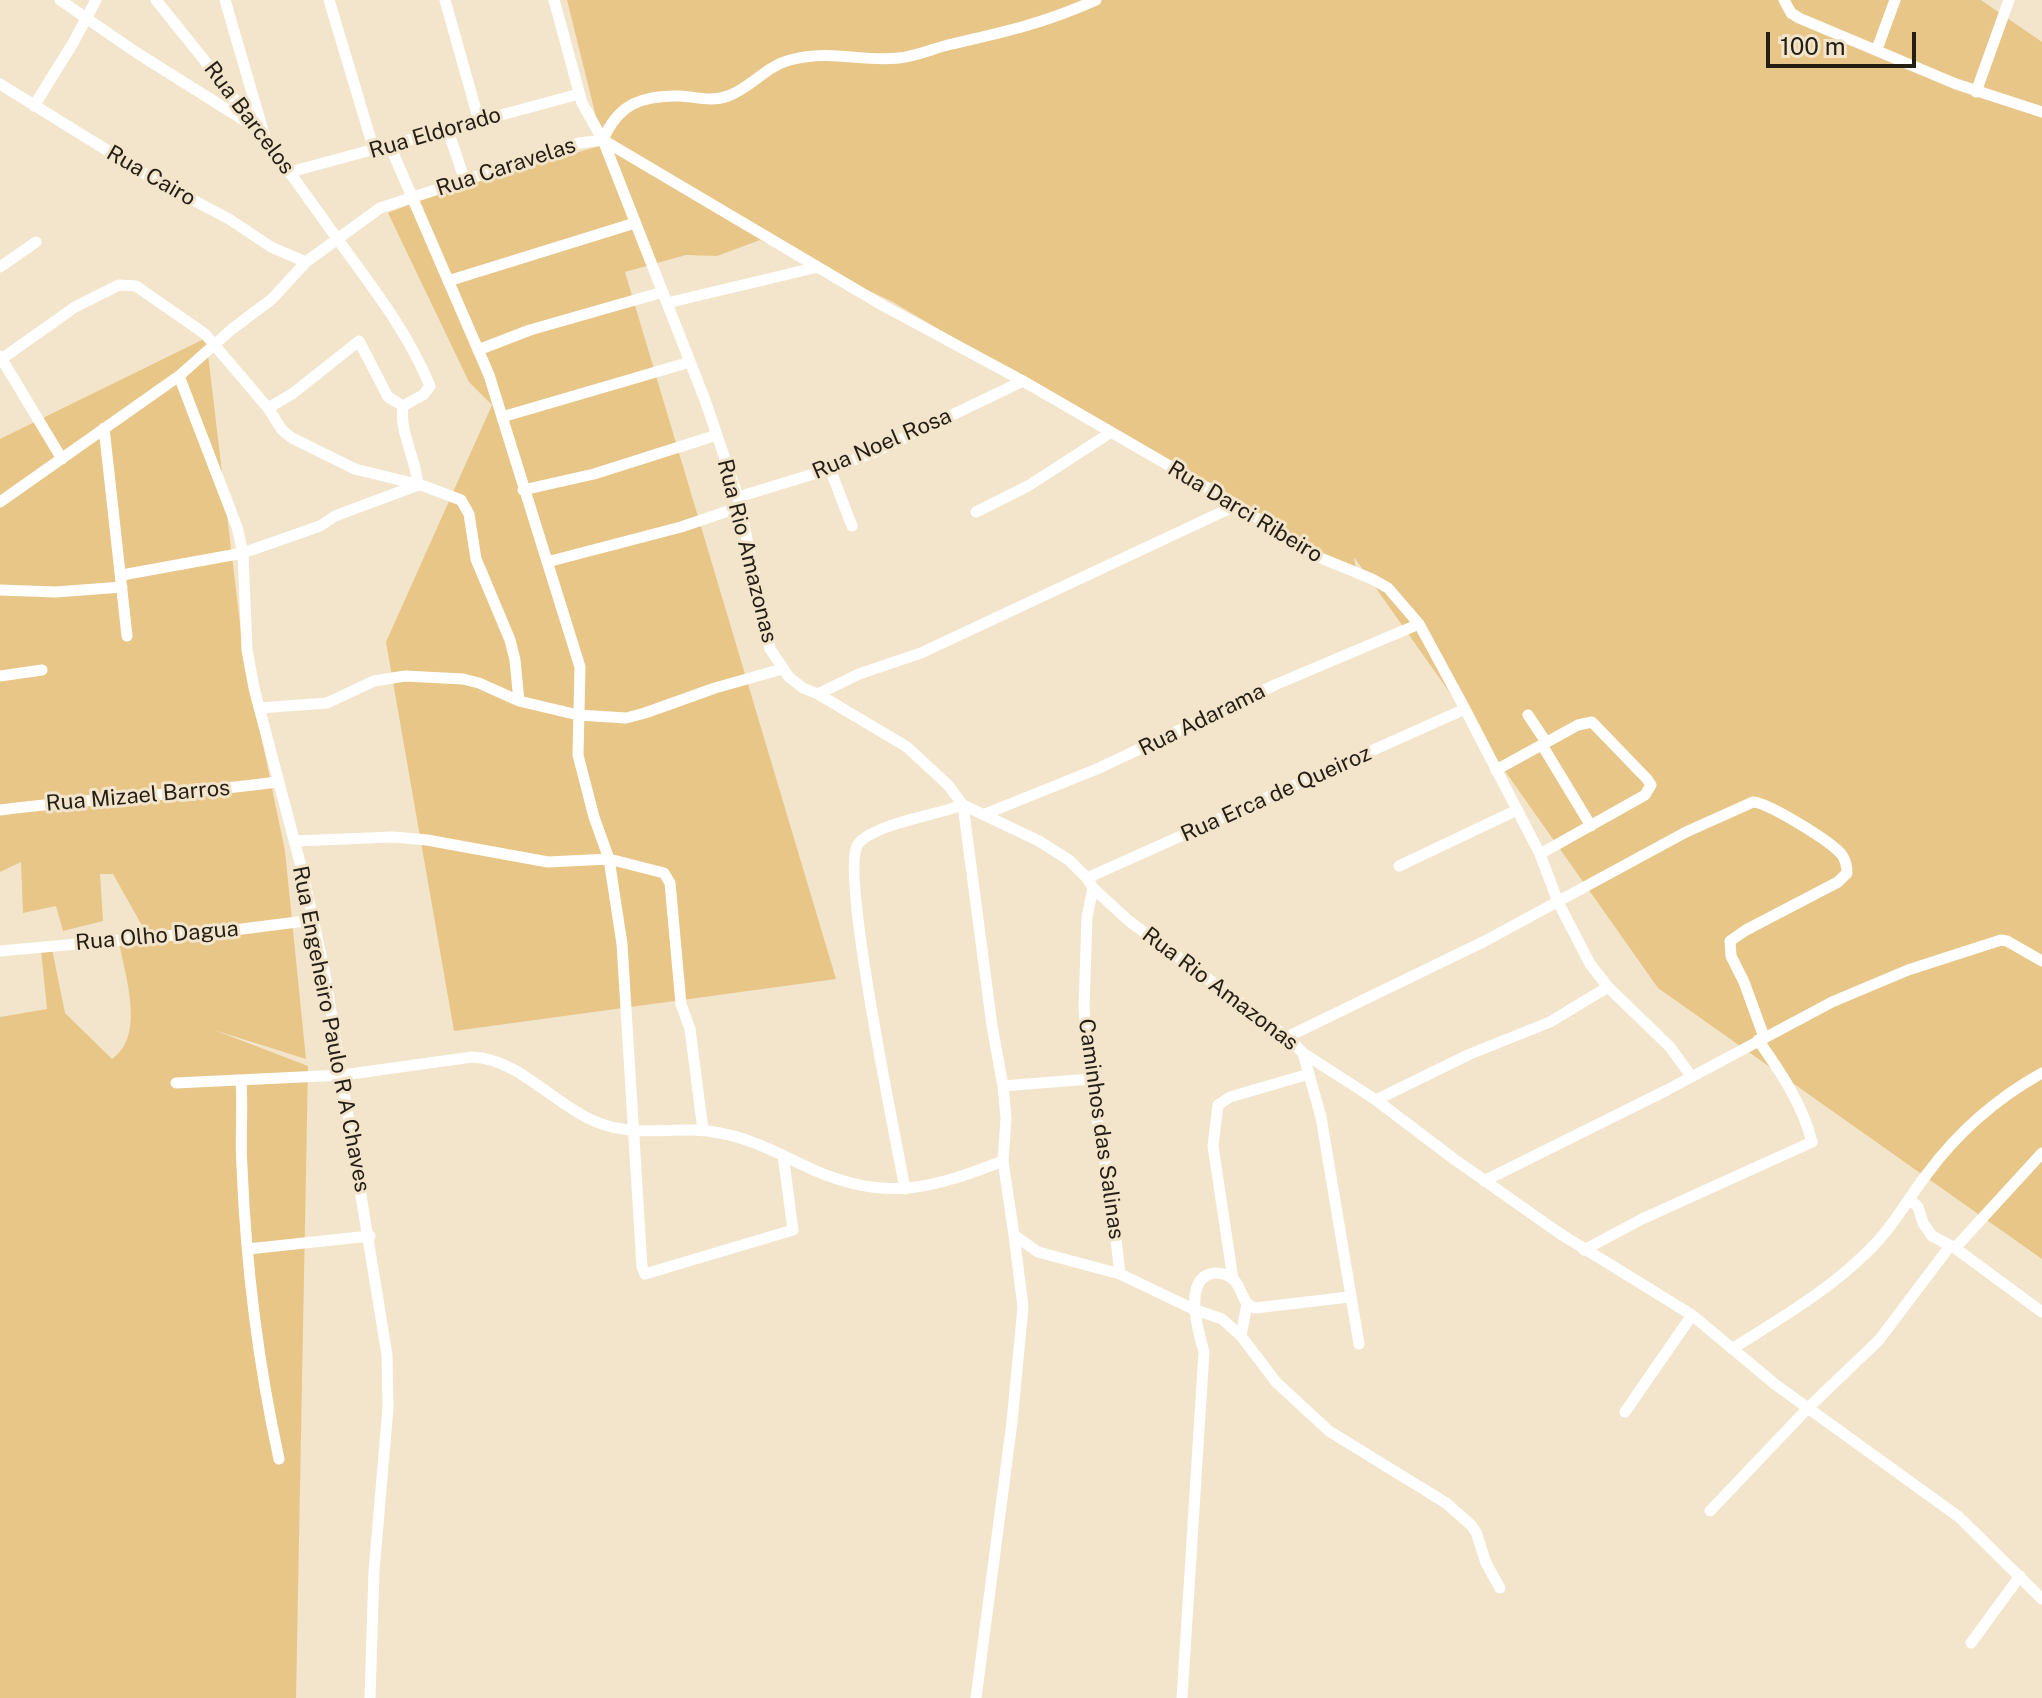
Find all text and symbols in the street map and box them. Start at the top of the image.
scale bar [1770,16,1920,66]
text: 100 m [1780,32,1846,60]
street label: Rua Barcelos [198,56,300,180]
street label: Rua Eldorado [366,102,504,164]
street label: Rua Caravelas [433,132,579,202]
street label: Rua Cairo [102,140,200,212]
street label: Rua Noel Rosa [808,403,956,485]
street label: Rua Darci Ribeiro [1163,455,1327,569]
street label: Rua Rio Amazonas [711,456,783,646]
street label: Rua Adarama [1135,678,1269,762]
street label: Rua Erca de Queiroz [1177,740,1375,848]
street label: Rua Mizael Barros [45,775,231,817]
street label: Rua Engeheiro Paulo R A Chaves [286,864,376,1194]
street label: Rua Olho Dagua [74,916,240,956]
street label: Rua Rio Amazonas [1137,922,1303,1056]
street label: Caminhos das Salinas [1072,1017,1130,1241]

